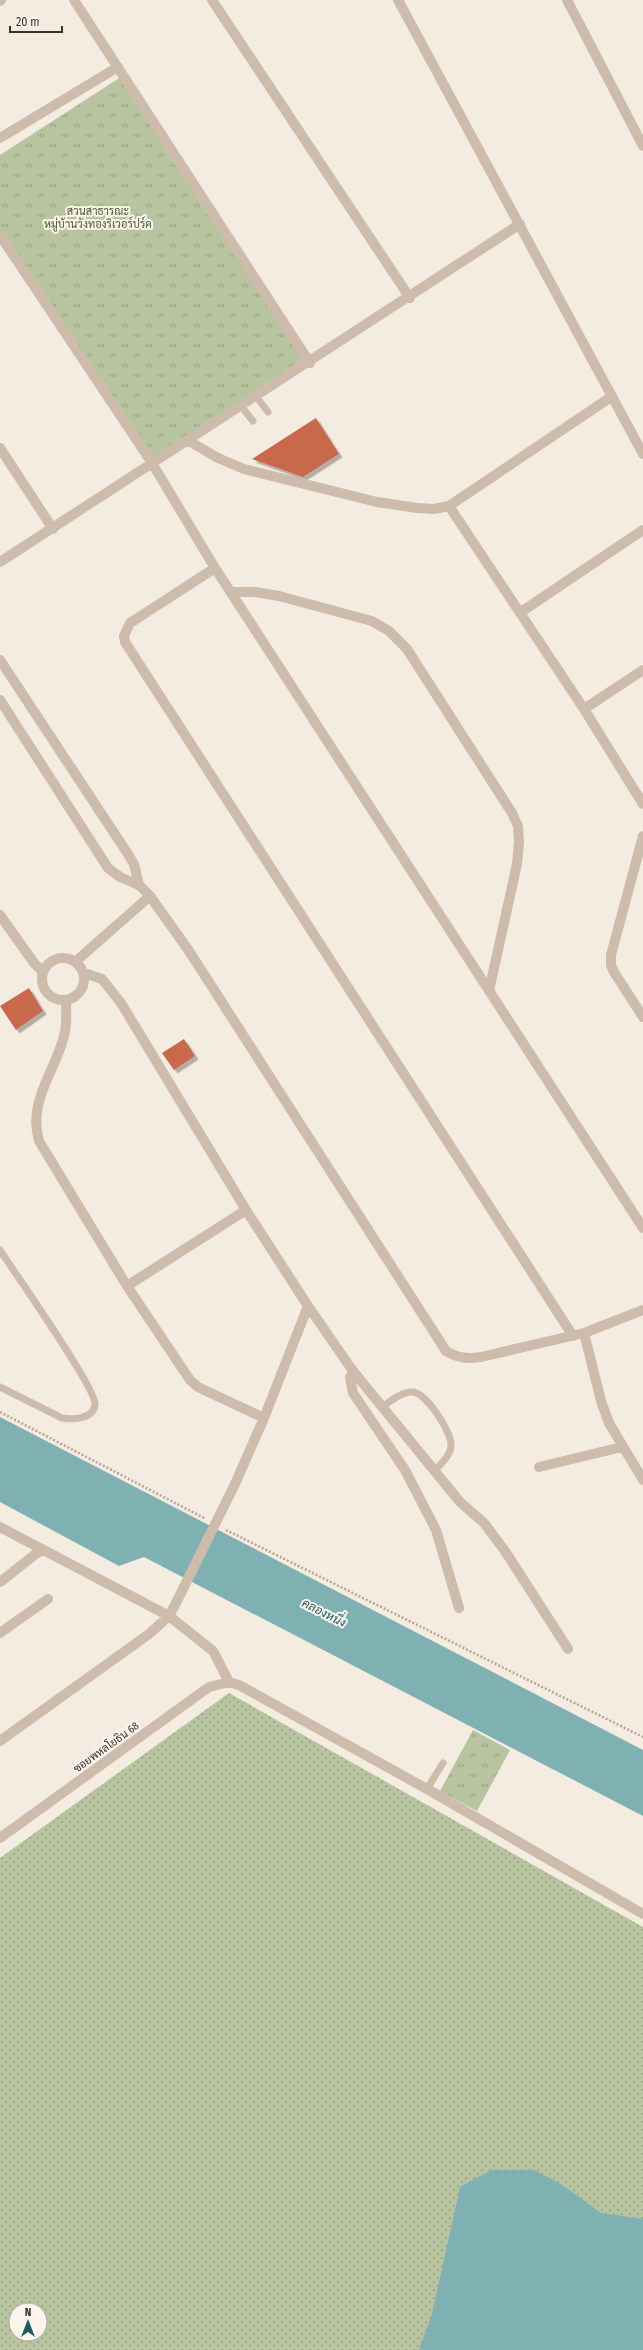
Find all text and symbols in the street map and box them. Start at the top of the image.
scale bar [10,8,62,34]
text: 20 m [16,15,40,29]
park label: สวนสาธารณะ หมู่บ้านวังทองริเวอร์ปร์ค [44,205,152,232]
water label: คลองหนึ่ง [300,1592,351,1630]
street label: ซอยพหลโยธิน 68 [70,1717,142,1776]
north arrow [8,2302,48,2342]
text: N [25,2306,31,2319]

